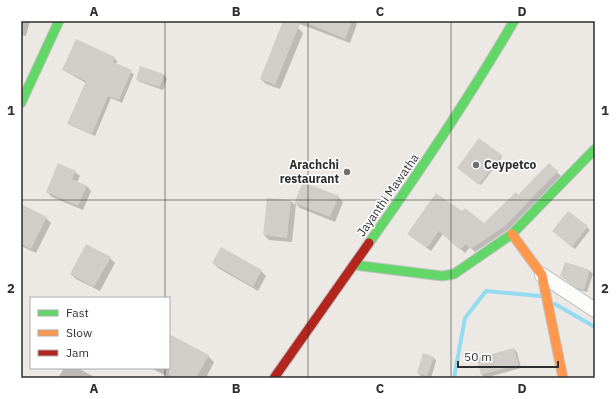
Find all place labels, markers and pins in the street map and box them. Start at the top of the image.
place label: Arachchi restaurant [280,157,339,186]
place label: Ceypetco [484,157,537,172]
marker: Ceypetco [471,160,481,170]
marker: Arachchi restaurant [342,167,352,177]

